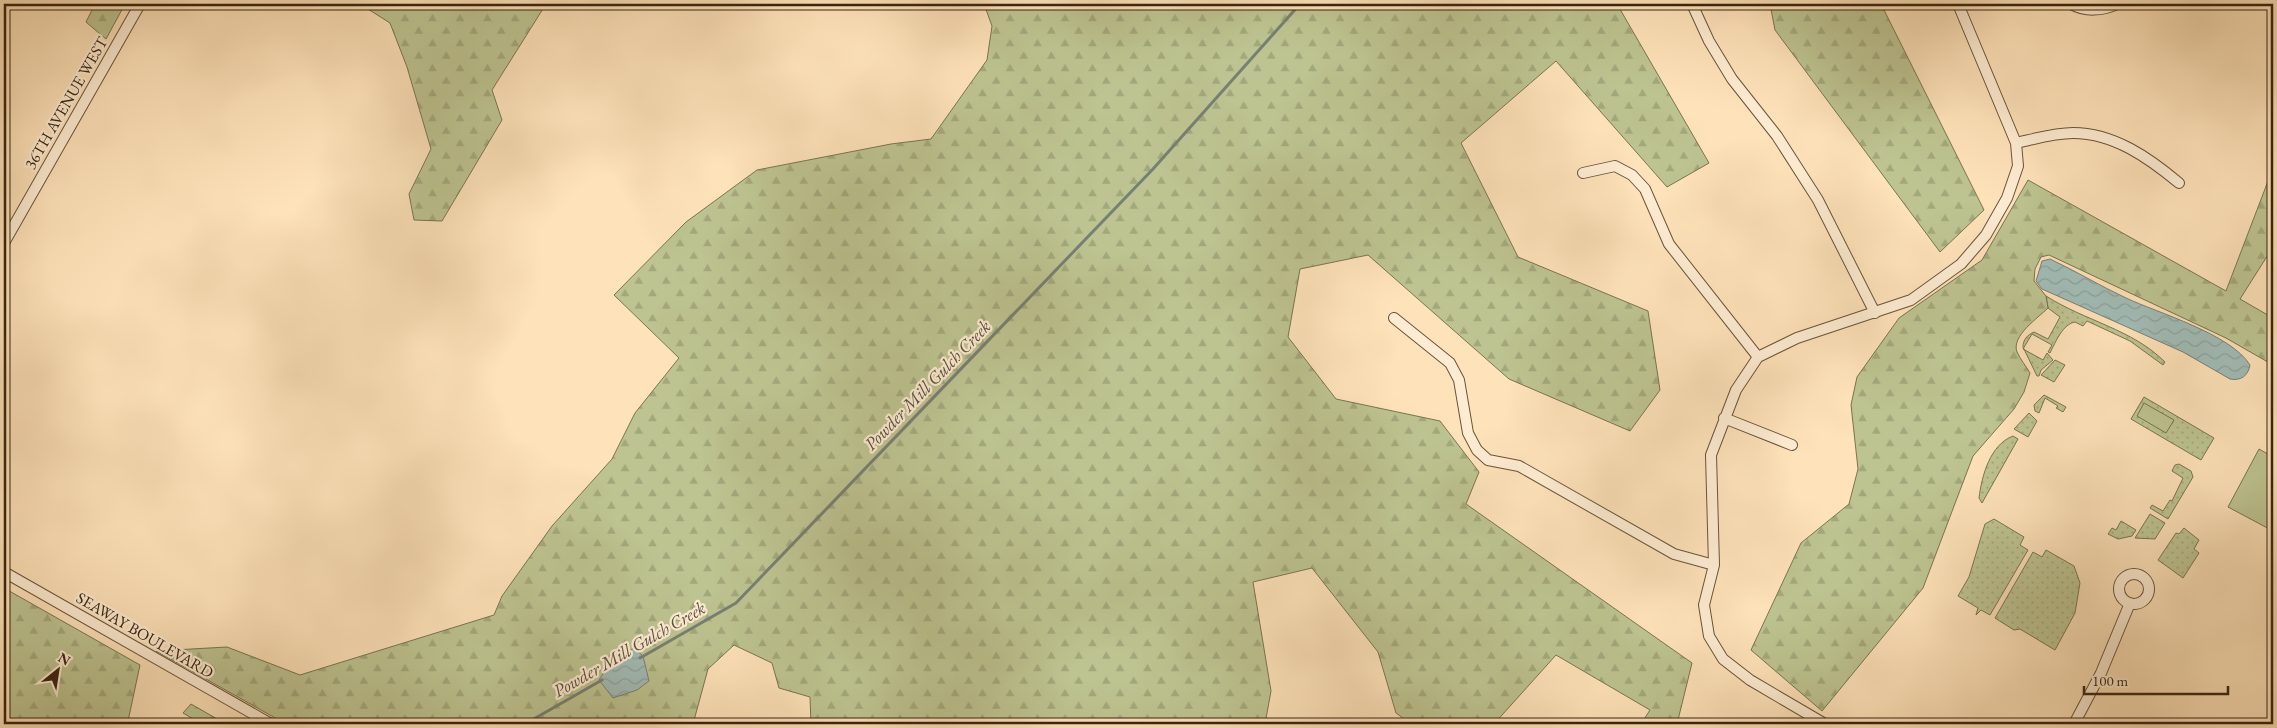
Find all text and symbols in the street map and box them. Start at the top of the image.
street label: 36TH AVENUE WEST [20,33,113,173]
water label: Powder Mill Gulch Creek [859,315,995,455]
street label: SEAWAY BOULEVARD [73,587,217,683]
water label: Powder Mill Gulch Creek [549,596,709,702]
north arrow [32,646,82,696]
text: N [55,648,74,670]
scale bar [2084,663,2228,695]
text: 100 m [2092,671,2129,690]

